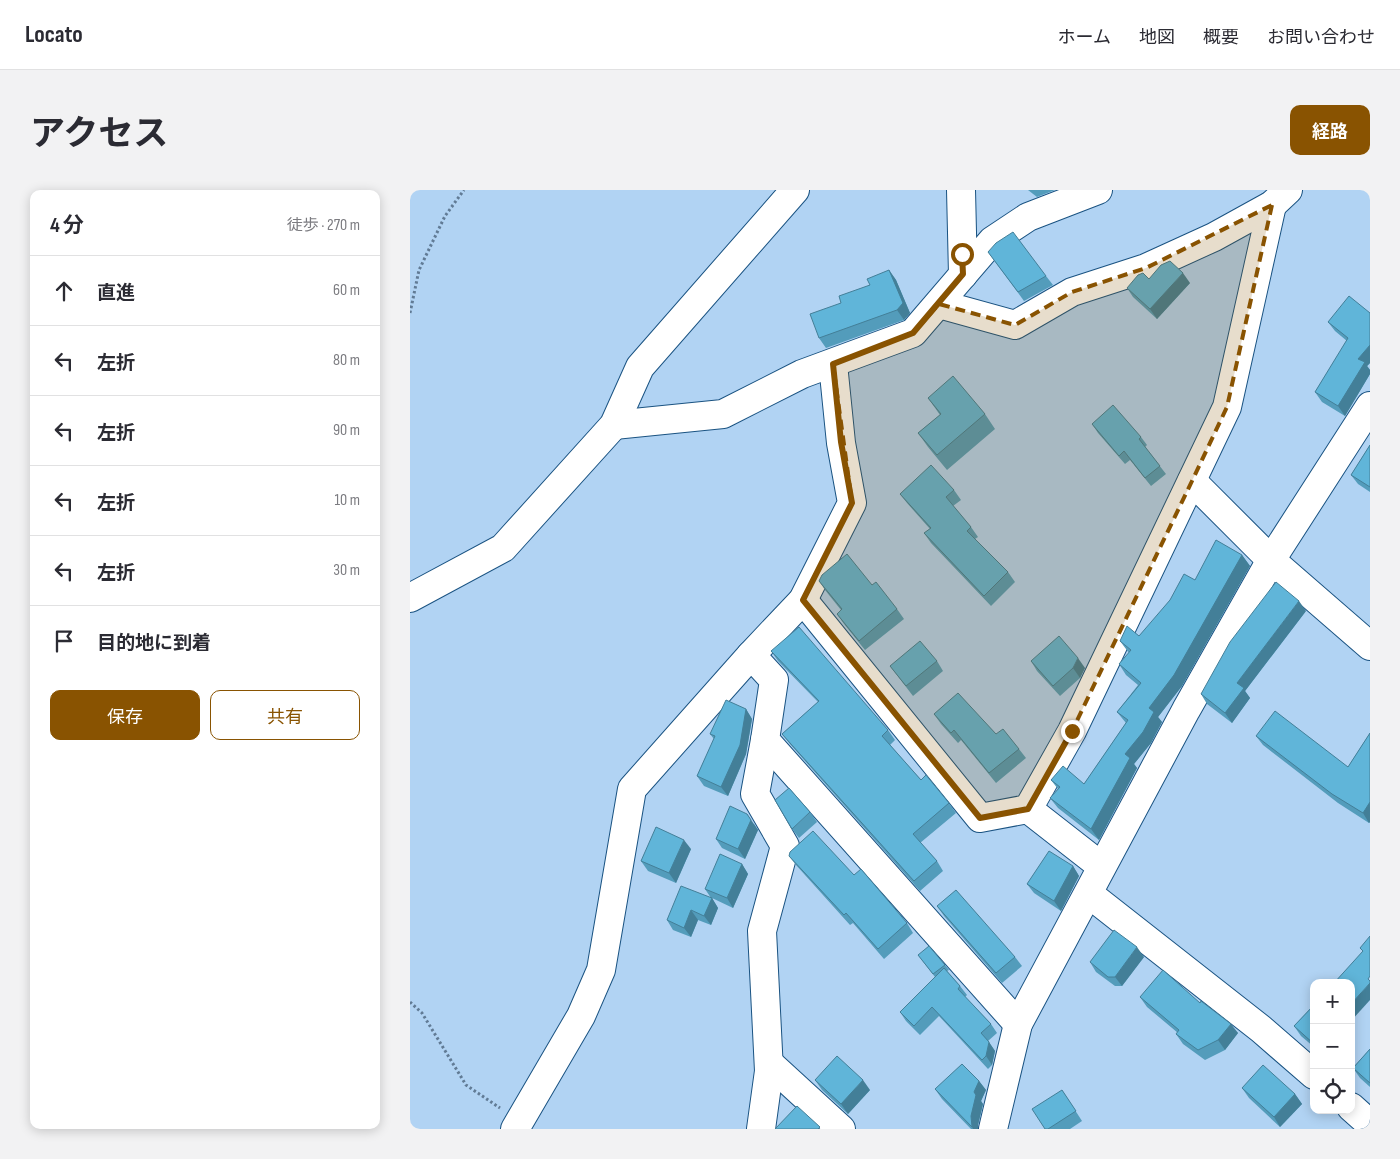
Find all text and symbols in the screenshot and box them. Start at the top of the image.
text: Locato [25,20,83,49]
text: ホーム [1058,27,1111,48]
text: 地図 [1139,27,1175,48]
text: 概要 [1203,27,1239,48]
text: お問い合わせ [1267,27,1375,48]
button: 経路 [1290,105,1370,155]
text: アクセス [30,113,168,156]
text: 4 分 [50,213,84,238]
text: 徒歩 · 270 m [287,216,360,235]
route start [951,243,974,266]
icon: ahead [50,277,78,305]
text: 60 m [333,281,360,300]
text: 直進 [97,282,135,305]
icon: left [50,347,78,375]
text: 80 m [333,351,360,370]
text: 左折 [97,352,135,375]
icon: left [50,417,78,445]
text: 90 m [333,421,360,440]
text: 左折 [97,422,135,445]
icon: left [50,487,78,515]
text: 10 m [334,491,360,510]
text: 左折 [97,492,135,515]
icon: left [50,557,78,585]
text: 30 m [333,561,360,580]
text: 左折 [97,562,135,585]
icon: arrive [50,627,78,655]
text: 目的地に到着 [97,632,211,655]
button: 保存 [50,690,200,740]
button: 共有 [210,690,360,740]
route end [1061,720,1084,743]
map controls [1310,979,1355,1114]
button: + [1310,979,1355,1024]
button: − [1310,1024,1355,1069]
button: locate [1310,1069,1355,1114]

